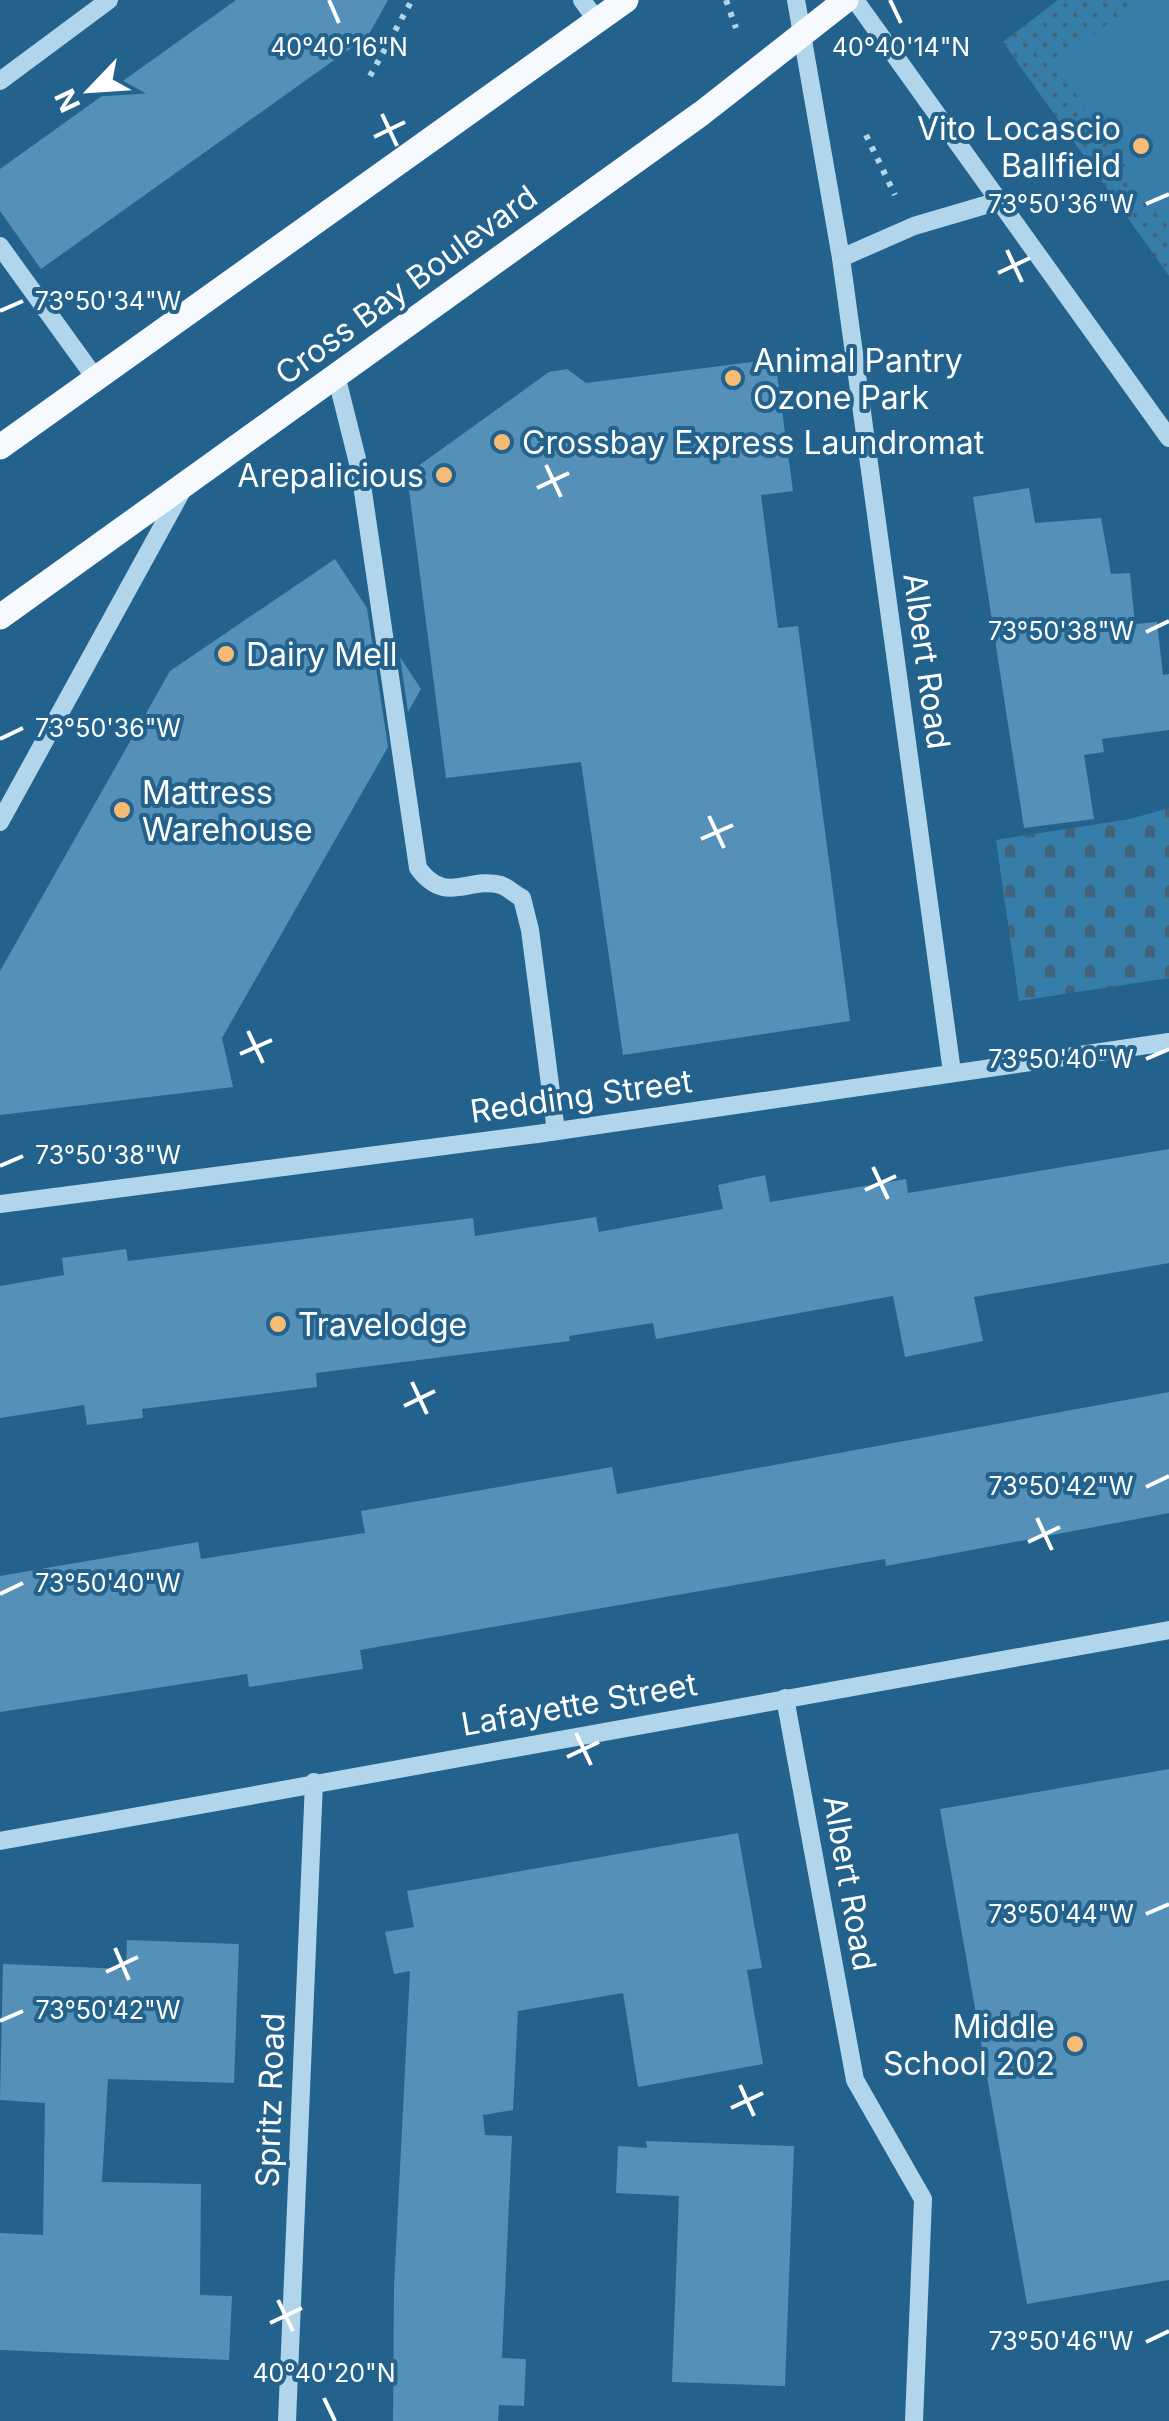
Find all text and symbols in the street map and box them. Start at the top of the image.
text: 40°40'16"N [270,32,408,62]
text: 40°40'14"N [832,32,970,62]
north arrow [40,40,140,140]
text: N [47,84,87,117]
place label: Vito Locascio Ballfield [917,109,1121,185]
marker: Vito Locascio Ballfield [1130,135,1152,157]
street label: Cross Bay Boulevard [268,177,544,393]
text: 73°50'36"W [988,189,1134,219]
text: 73°50'34"W [35,286,181,316]
place label: Animal Pantry Ozone Park [753,341,963,417]
marker: Animal Pantry Ozone Park [722,367,744,389]
place label: Crossbay Express Laundromat [522,423,984,462]
marker: Crossbay Express Laundromat [491,431,513,453]
place label: Arepalicious [237,456,424,495]
marker: Arepalicious [433,464,455,486]
street label: Albert Road [895,571,959,751]
text: 73°50'38"W [988,616,1134,646]
place label: Dairy Mell [246,635,397,674]
marker: Dairy Mell [215,643,237,665]
text: 73°50'36"W [35,713,181,743]
place label: Mattress Warehouse [142,773,313,849]
marker: Mattress Warehouse [111,799,133,821]
text: 73°50'40"W [988,1044,1134,1074]
street label: Redding Street [468,1061,694,1131]
text: 73°50'38"W [35,1140,181,1170]
place label: Travelodge [298,1305,467,1344]
marker: Travelodge [267,1313,289,1335]
text: 73°50'42"W [989,1471,1133,1501]
text: 73°50'40"W [35,1568,181,1598]
street label: Lafayette Street [458,1664,700,1744]
street label: Albert Road [815,1792,885,1974]
text: 73°50'44"W [988,1899,1134,1929]
text: 73°50'42"W [36,1995,180,2025]
place label: Middle School 202 [883,2007,1055,2083]
street label: Spritz Road [247,2012,293,2188]
marker: Middle School 202 [1064,2033,1086,2055]
text: 73°50'46"W [988,2326,1134,2356]
text: 40°40'20"N [252,2358,396,2388]

